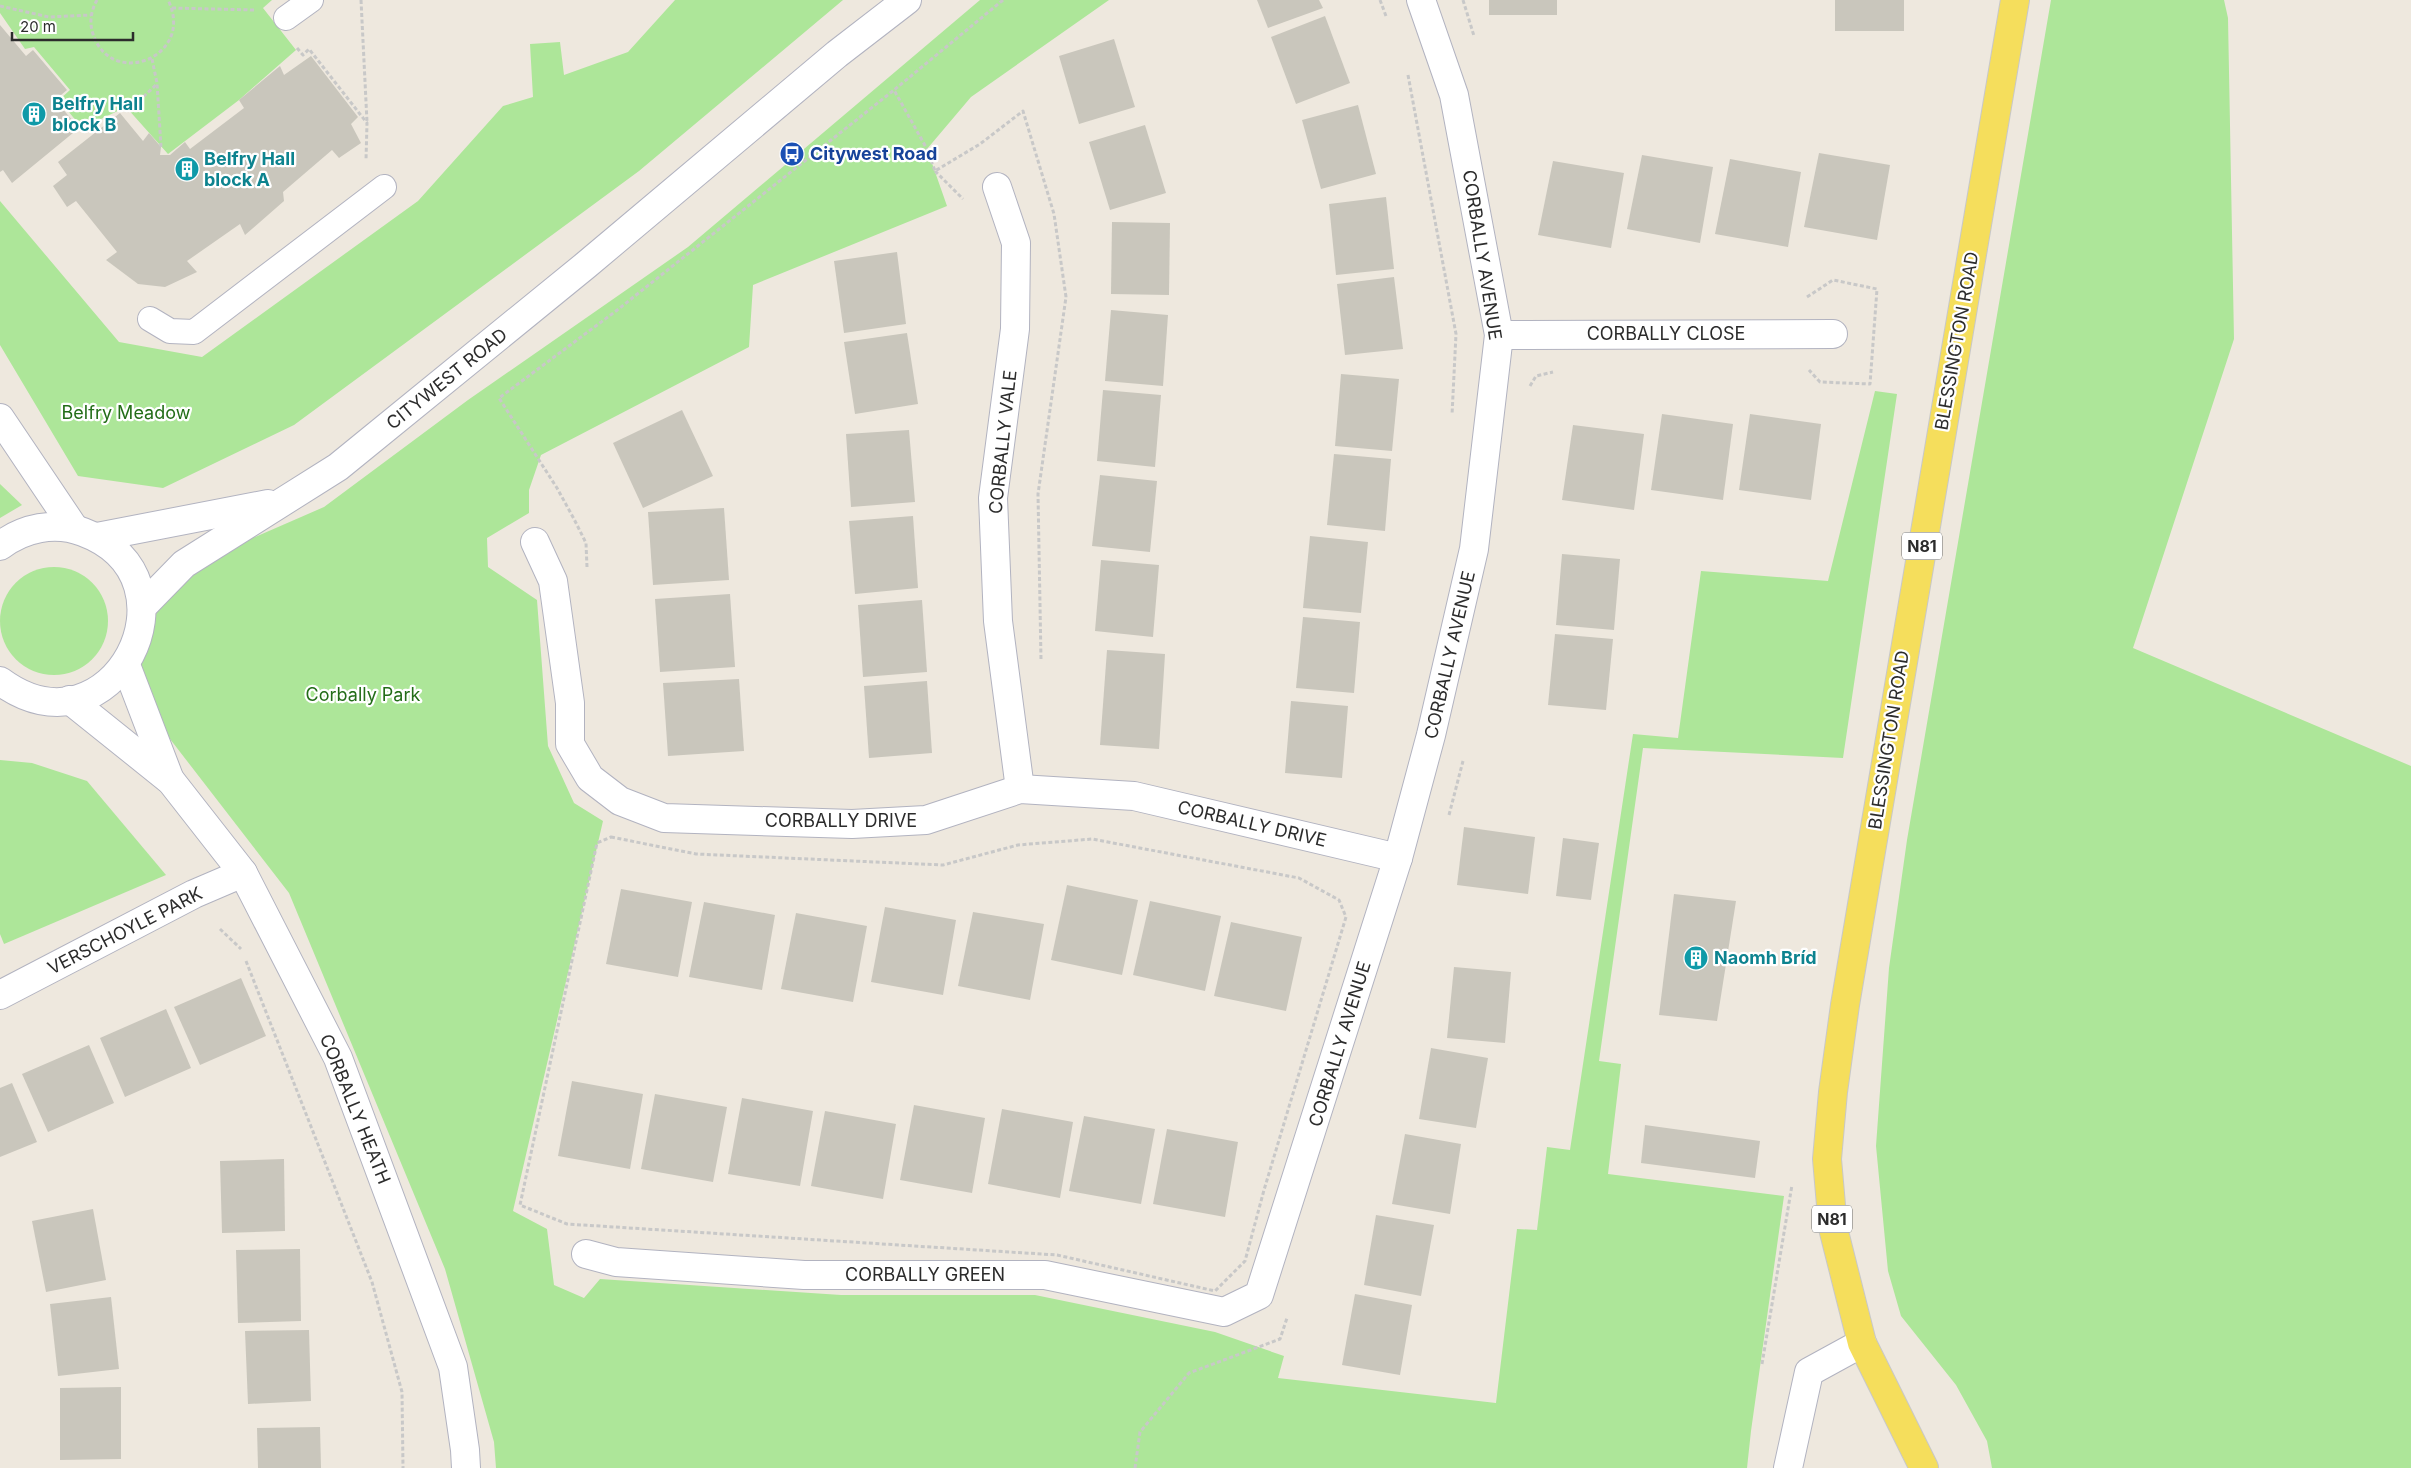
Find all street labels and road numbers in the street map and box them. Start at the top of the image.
street label: CORBALLY AVENUE [1459,168,1506,341]
street label: BLESSINGTON ROAD [1930,250,1983,432]
street label: CORBALLY CLOSE [1587,323,1745,344]
street label: CITYWEST ROAD [382,324,511,434]
street label: CORBALLY VALE [985,369,1020,515]
road number: N81 [1902,532,1942,560]
street label: CORBALLY AVENUE [1420,569,1479,741]
street label: BLESSINGTON ROAD [1864,649,1913,831]
street label: CORBALLY DRIVE [1176,796,1329,851]
street label: CORBALLY DRIVE [765,810,917,831]
street label: VERSCHOYLE PARK [44,882,206,979]
street label: CORBALLY AVENUE [1304,959,1375,1129]
street label: CORBALLY HEATH [316,1031,395,1187]
road number: N81 [1812,1206,1852,1232]
street label: CORBALLY GREEN [845,1264,1005,1285]

